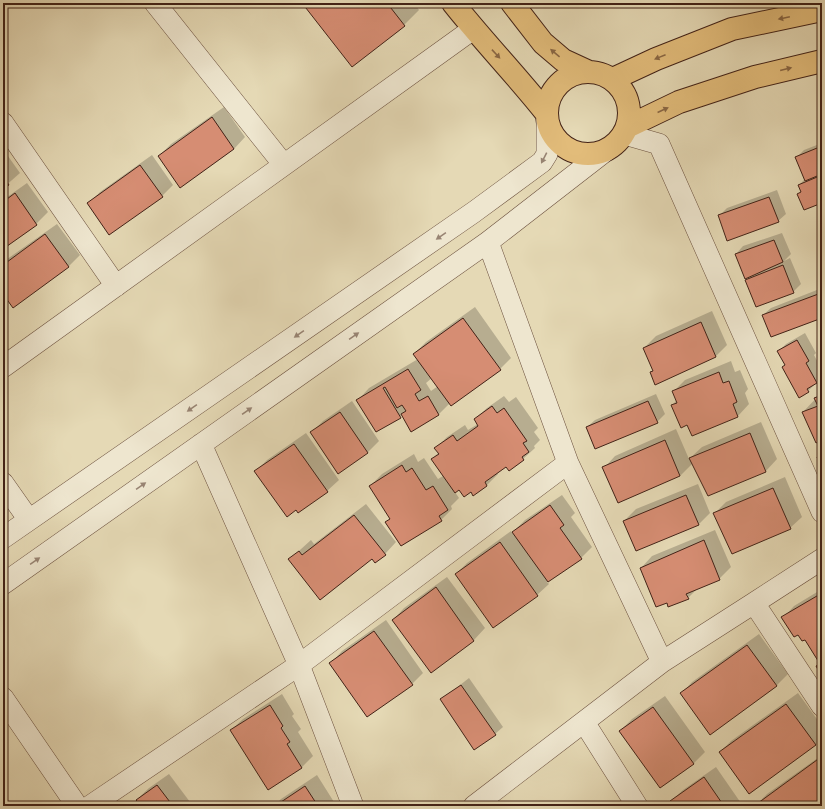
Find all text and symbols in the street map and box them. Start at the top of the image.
one-way arrow [778,15,790,21]
one-way arrow [492,49,501,59]
one-way arrow [550,49,560,58]
one-way arrow [655,54,666,60]
one-way arrow [780,66,792,72]
one-way arrow [657,107,668,113]
one-way arrow [540,152,547,164]
one-way arrow [435,232,446,240]
one-way arrow [294,330,305,338]
one-way arrow [348,332,359,340]
one-way arrow [187,404,198,411]
one-way arrow [242,407,253,415]
one-way arrow [136,482,146,490]
one-way arrow [30,557,40,565]

